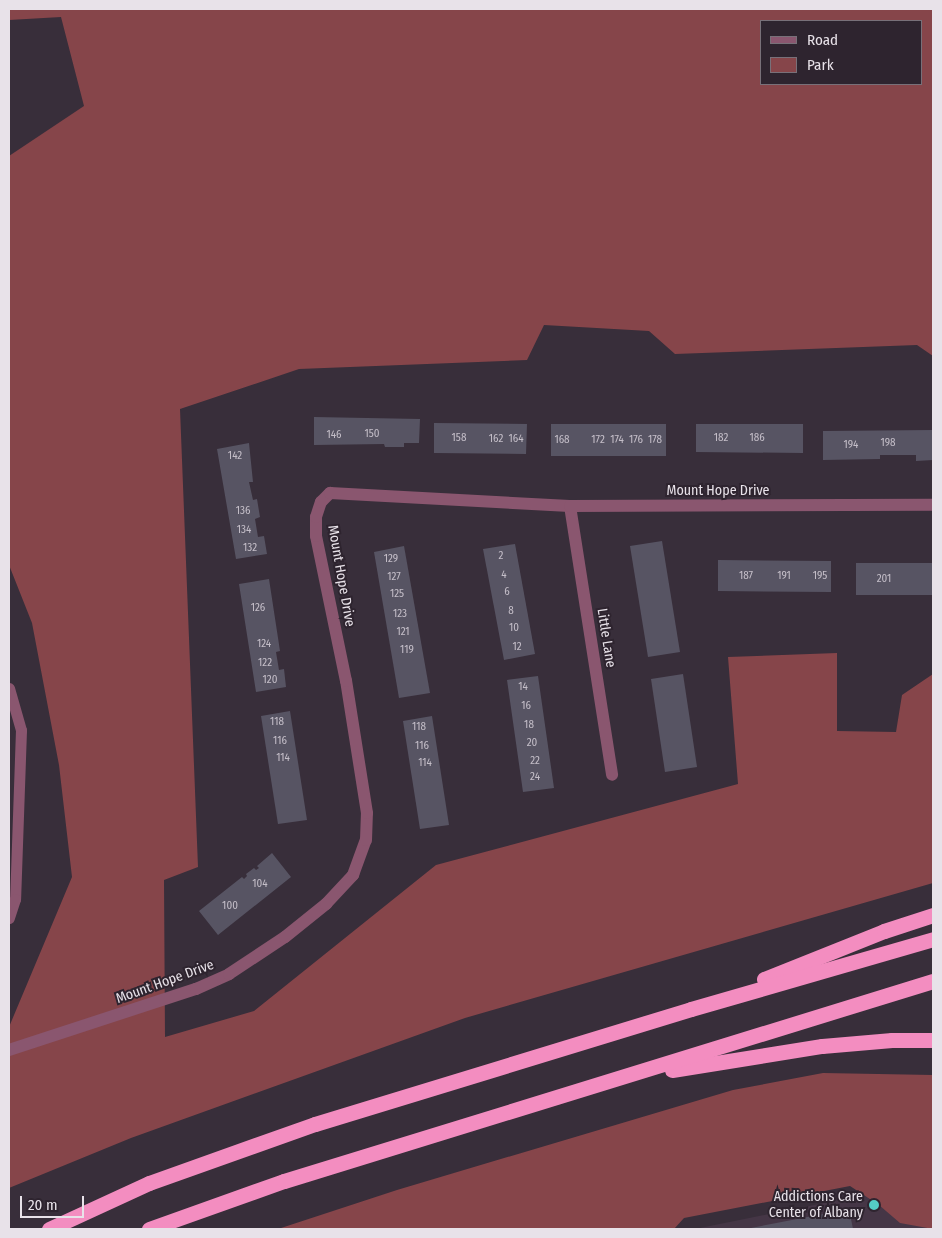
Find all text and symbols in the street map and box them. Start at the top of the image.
legend [760,20,922,85]
text: Road [807,31,838,49]
text: Park [807,56,834,74]
house number: 150 [364,427,380,441]
house number: 146 [326,428,342,442]
house number: 158 [452,431,466,445]
house number: 182 [714,431,728,445]
house number: 186 [749,431,765,445]
house number: 162 [489,432,503,446]
house number: 164 [508,432,524,446]
house number: 168 [554,433,570,447]
house number: 172 [591,433,605,447]
house number: 174 [610,433,624,447]
house number: 176 [629,433,643,447]
house number: 178 [648,433,662,447]
house number: 198 [880,436,896,450]
house number: 194 [844,438,858,452]
house number: 142 [228,449,242,463]
street label: Mount Hope Drive [666,483,770,499]
house number: 136 [236,504,250,518]
house number: 134 [237,523,251,537]
street label: Mount Hope Drive [324,524,358,628]
house number: 132 [243,541,257,555]
house number: 2 [499,549,503,563]
house number: 129 [384,552,398,566]
house number: 4 [501,568,507,582]
house number: 187 [739,569,753,583]
house number: 191 [777,569,791,583]
house number: 195 [813,569,827,583]
house number: 127 [387,570,401,584]
house number: 201 [877,572,891,586]
house number: 6 [504,585,510,599]
house number: 125 [390,587,404,601]
house number: 126 [251,601,265,615]
house number: 8 [508,604,514,618]
house number: 123 [393,607,407,621]
street label: Little Lane [593,607,619,669]
house number: 10 [509,621,519,635]
house number: 121 [396,625,410,639]
house number: 124 [257,637,271,651]
house number: 12 [512,640,522,654]
house number: 119 [400,643,414,657]
house number: 122 [258,656,272,670]
house number: 120 [263,673,277,687]
house number: 14 [518,680,528,694]
house number: 16 [521,699,531,713]
house number: 118 [270,715,284,729]
house number: 18 [524,718,534,732]
house number: 118 [412,720,426,734]
house number: 116 [273,734,287,748]
house number: 20 [527,736,537,750]
house number: 116 [415,739,429,753]
house number: 114 [276,751,290,765]
house number: 22 [530,754,540,768]
house number: 114 [418,756,432,770]
house number: 24 [530,770,540,784]
house number: 104 [252,877,268,891]
house number: 100 [222,899,238,913]
street label: Mount Hope Drive [114,956,216,1008]
scale bar [22,1186,86,1218]
place label: Addictions Care Center of Albany [769,1189,863,1222]
text: 20 m [28,1196,58,1214]
marker: Addictions Care Center of Albany [867,1198,881,1212]

